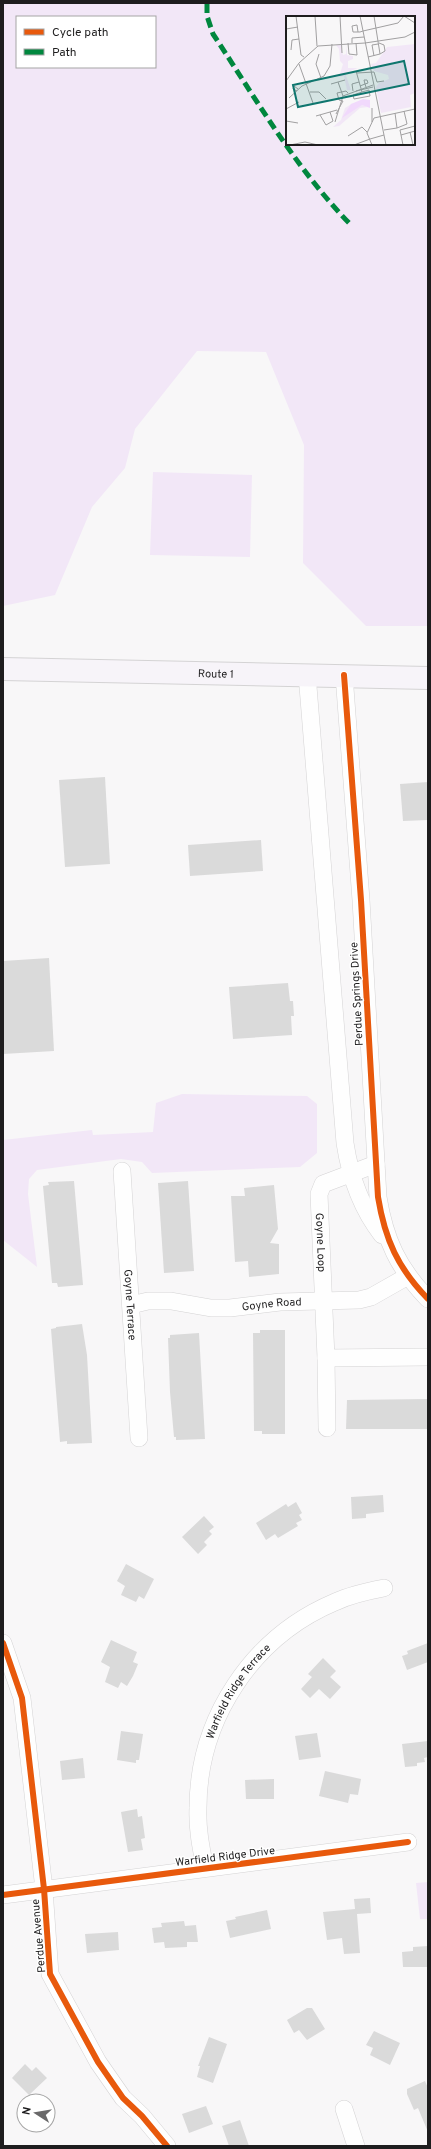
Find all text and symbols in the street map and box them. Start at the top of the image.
legend [16,16,156,68]
inset map [286,16,415,145]
text: Cycle path [52,25,109,41]
text: Path [52,45,77,61]
street label: Route 1 [198,667,234,682]
street label: Perdue Springs Drive [347,942,367,1046]
street label: Goyne Loop [312,1213,328,1272]
street label: Goyne Terrace [120,1269,139,1341]
street label: Goyne Road [241,1295,302,1315]
street label: Warfield Ridge Terrace [204,1641,274,1741]
street label: Warfield Ridge Drive [175,1844,276,1870]
street label: Perdue Avenue [29,1898,49,1973]
north arrow [16,2093,56,2133]
text: N [20,2106,35,2116]

